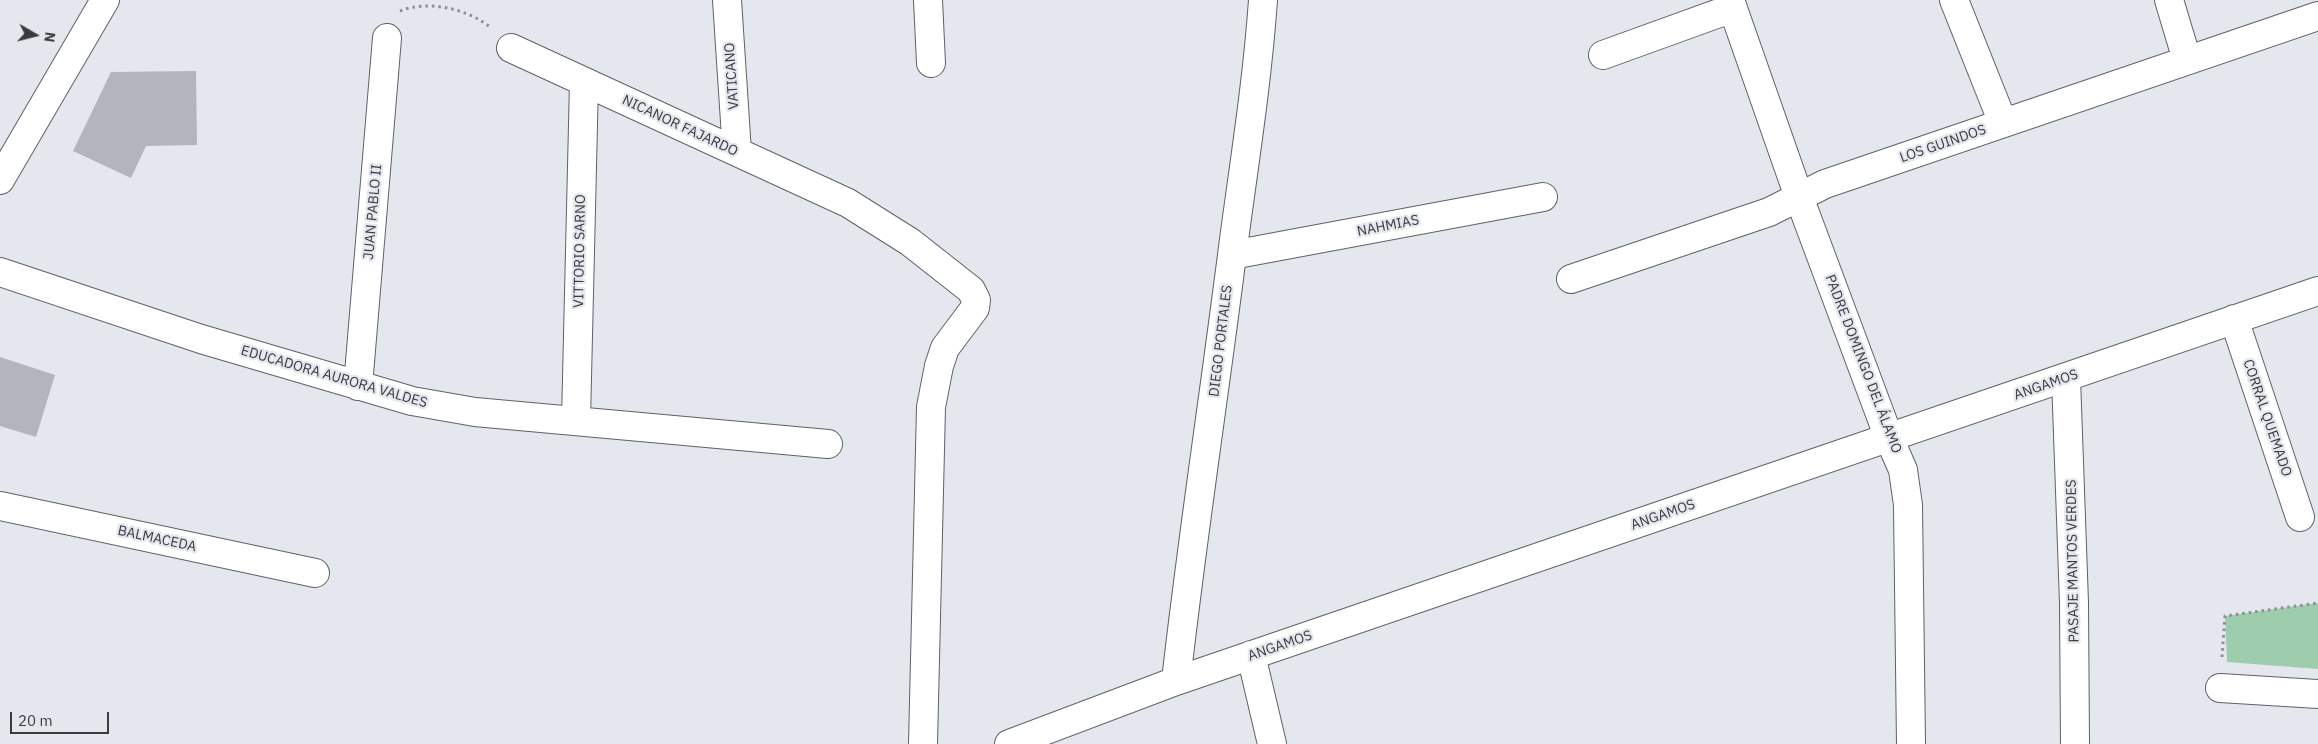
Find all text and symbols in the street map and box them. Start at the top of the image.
north arrow [10,10,60,60]
text: N [40,31,59,43]
street label: VATICANO [721,42,743,110]
street label: NICANOR FAJARDO [619,92,741,160]
street label: LOS GUINDOS [1898,121,1988,167]
street label: JUAN PABLO II [360,164,386,260]
street label: VITTORIO SARNO [571,194,589,308]
street label: NAHMIAS [1356,212,1420,240]
street label: PADRE DOMINGO DEL ÁLAMO [1821,272,1905,456]
street label: DIEGO PORTALES [1206,284,1236,398]
street label: EDUCADORA AURORA VALDES [239,342,429,412]
street label: CORRAL QUEMADO [2239,357,2295,479]
street label: ANGAMOS [2012,366,2080,404]
street label: PASAJE MANTOS VERDES [2063,479,2083,643]
street label: ANGAMOS [1629,496,1697,534]
street label: BALMACEDA [116,522,198,556]
street label: ANGAMOS [1246,627,1314,665]
scale bar [12,702,111,734]
text: 20 m [18,711,53,730]

